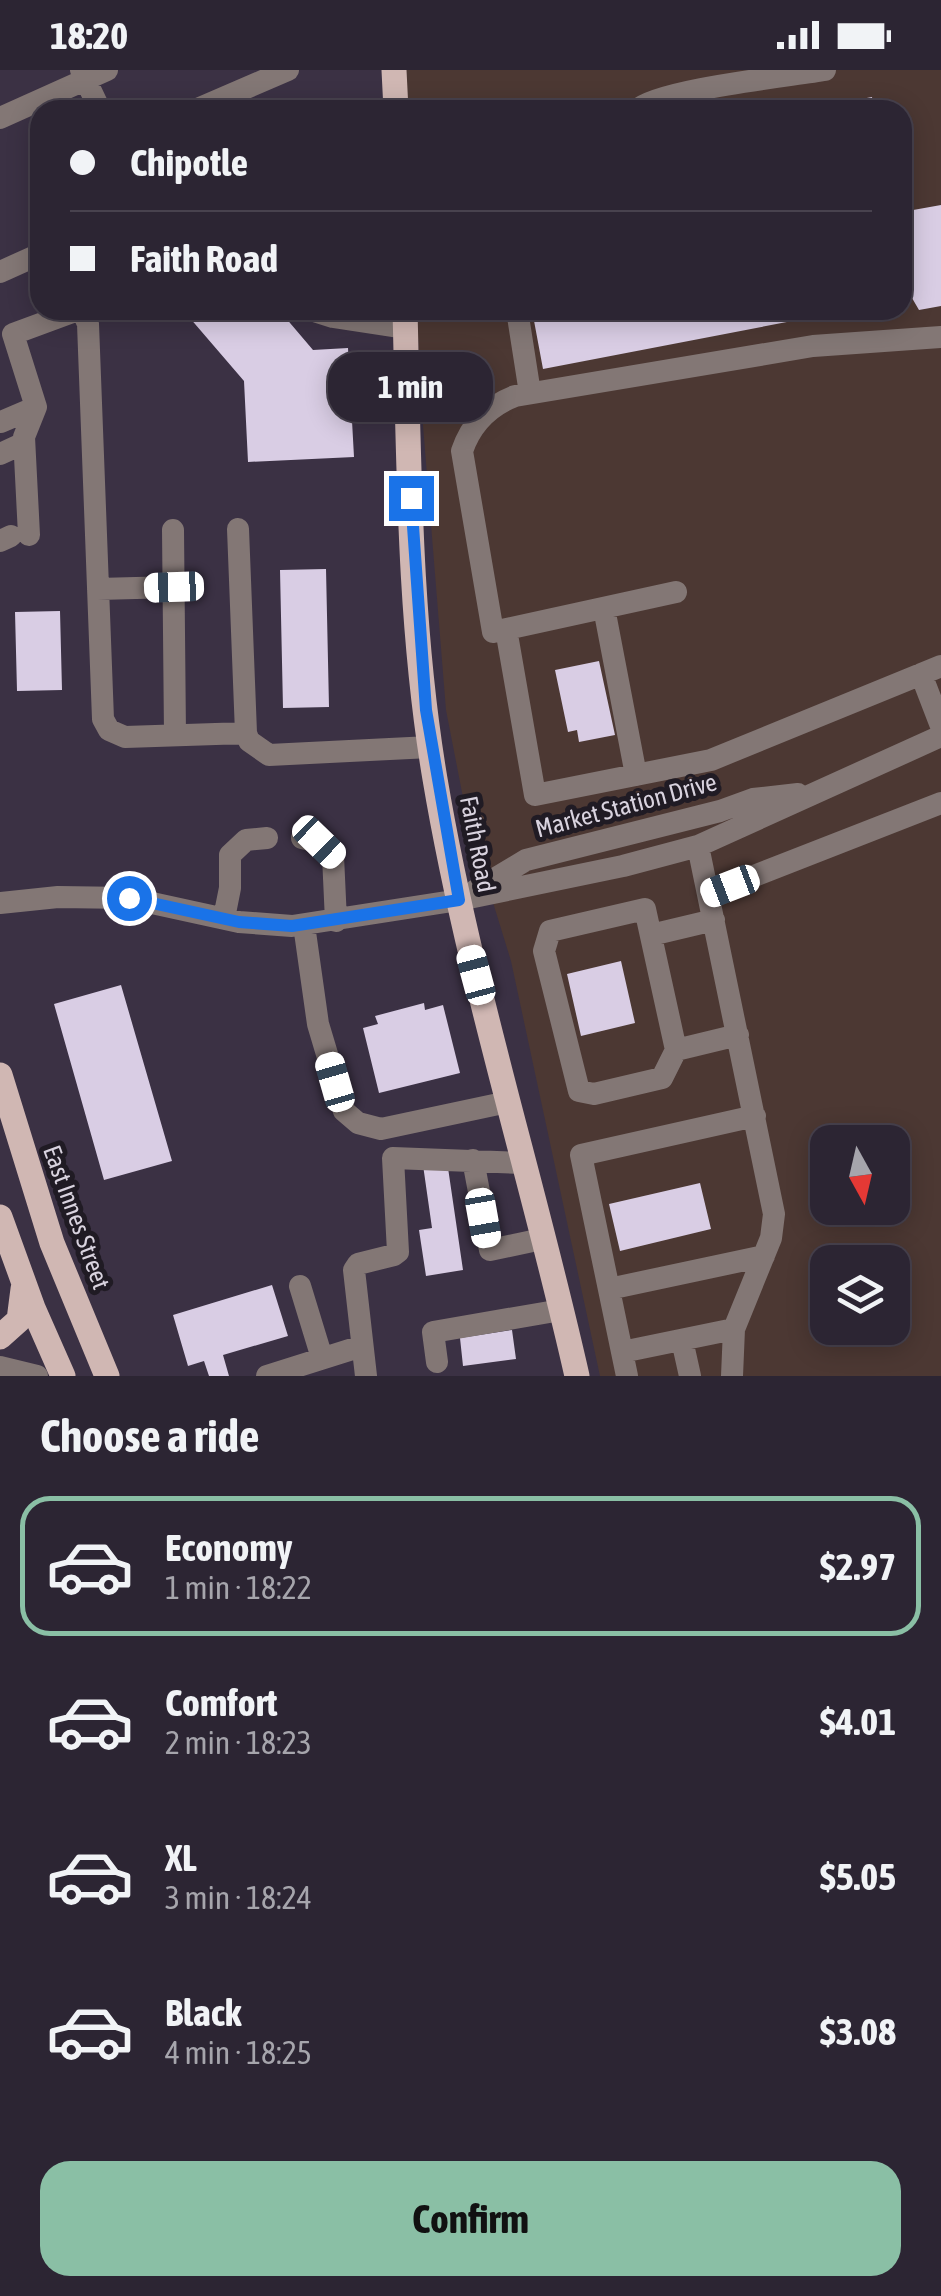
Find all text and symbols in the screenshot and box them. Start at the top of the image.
text: 18:20 [50,14,128,57]
text: Chipotle [130,141,248,184]
text: Faith Road [130,237,278,280]
callout: 1 min [328,353,494,423]
text: 1 min [378,368,443,405]
route end [389,476,434,521]
car [143,571,205,603]
street label: Market Station Drive [532,767,720,843]
street label: Faith Road [455,794,501,894]
car [287,810,351,874]
car [697,861,763,911]
route start [107,876,152,921]
car [454,942,498,1008]
car [312,1049,358,1115]
north arrow [810,1125,910,1225]
map controls [810,1125,910,1345]
street label: East Innes Street [38,1141,116,1293]
car [463,1186,503,1250]
button: layers [810,1245,910,1345]
text: Choose a ride [40,1410,259,1462]
icon: car [45,1521,135,1611]
text: Economy [165,1526,292,1569]
text: $2.97 [820,1545,896,1588]
text: 1 min · 18:22 [165,1569,312,1606]
icon: car [45,1676,135,1766]
text: Comfort [165,1681,277,1724]
text: $4.01 [820,1700,896,1743]
text: 2 min · 18:23 [165,1724,312,1761]
icon: car [45,1831,135,1921]
text: XL [165,1836,197,1879]
text: $5.05 [820,1855,896,1898]
text: 3 min · 18:24 [165,1879,312,1916]
icon: car [45,1986,135,2076]
text: Black [165,1991,242,2034]
text: $3.08 [820,2010,896,2053]
text: 4 min · 18:25 [165,2034,312,2071]
button: Confirm [40,2161,901,2276]

